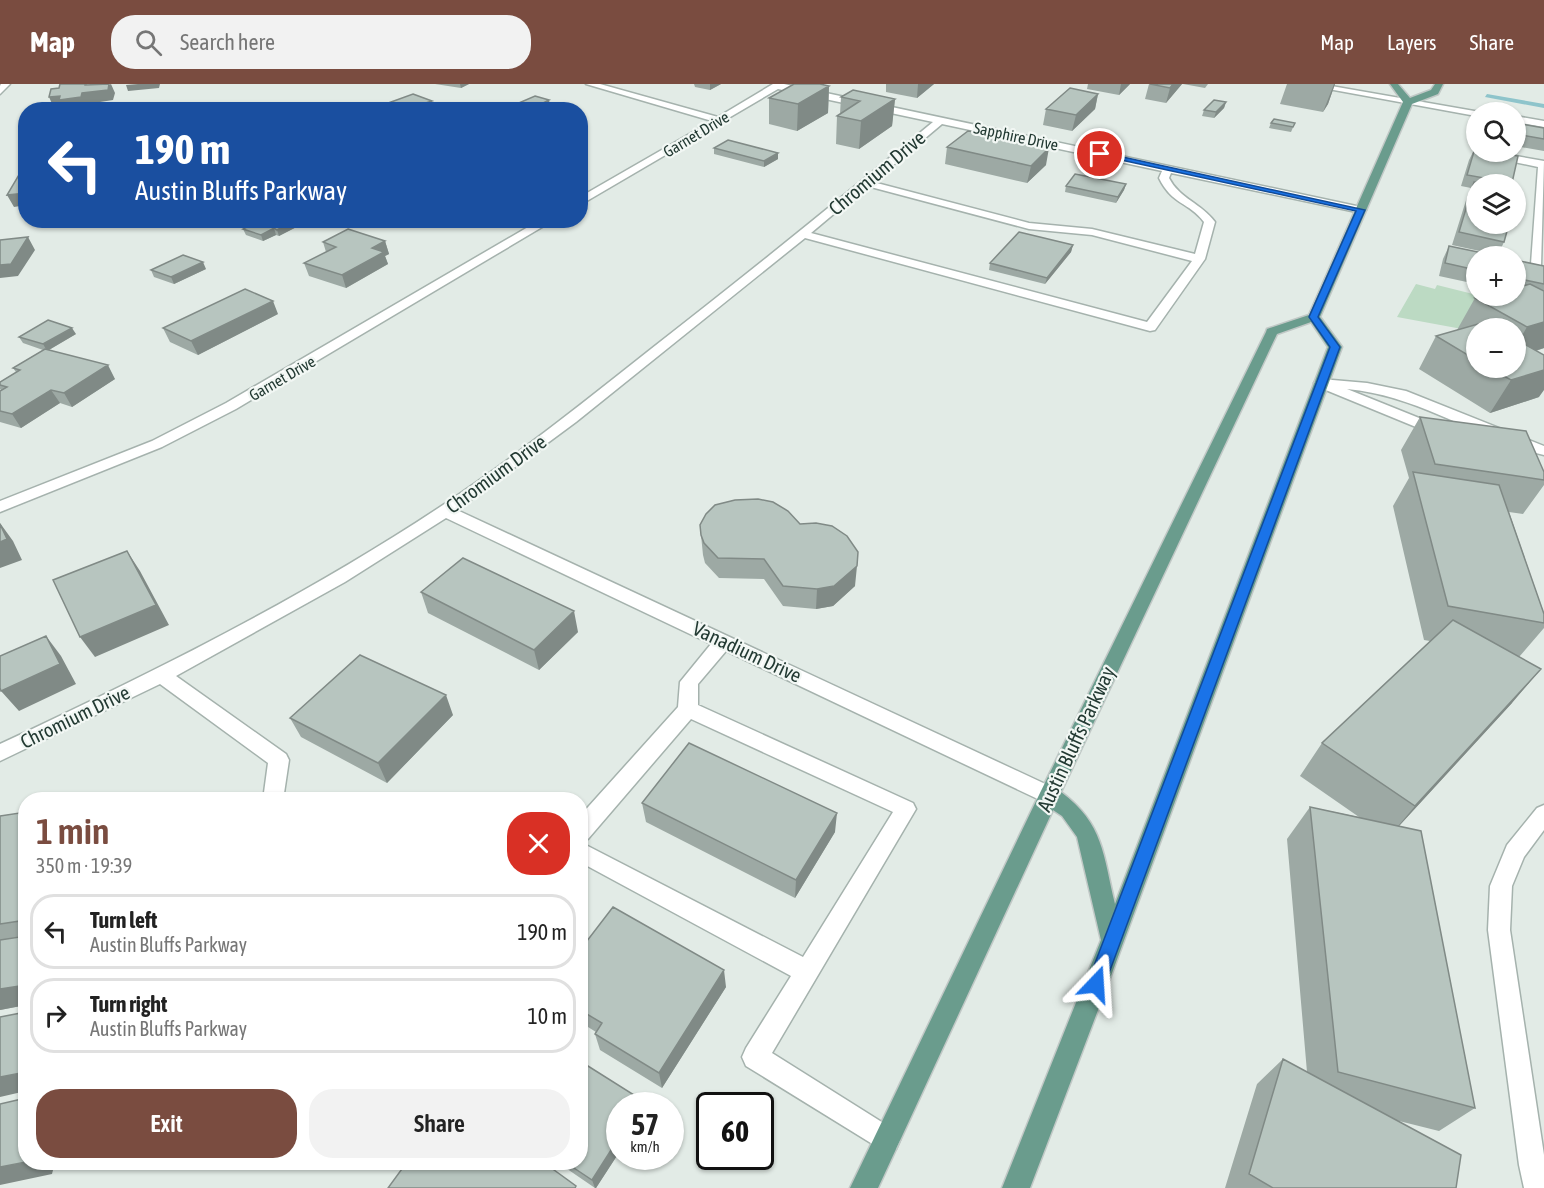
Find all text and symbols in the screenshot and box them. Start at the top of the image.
search box [111,15,531,69]
text: Map [30,26,75,58]
icon: search [132,26,165,59]
text: Search here [180,29,275,55]
text: Map [1320,30,1354,54]
text: Layers [1387,30,1437,54]
text: Share [1470,30,1514,54]
map controls [1466,102,1526,378]
button: search [1466,102,1526,162]
street label: Garnet Drive [660,107,732,161]
street label: Sapphire Drive [972,118,1060,155]
text: 190 m [135,125,230,173]
icon: left [36,126,114,204]
street label: Chromium Drive [824,126,930,220]
pin [1074,128,1125,179]
icon: arrive [1083,137,1116,170]
button: layers [1466,174,1526,234]
text: Austin Bluffs Parkway [135,175,347,206]
button: + [1466,246,1526,306]
button: − [1466,318,1526,378]
street label: Garnet Drive [246,352,318,404]
street label: Chromium Drive [441,429,550,518]
street label: Vanadium Drive [689,616,805,687]
street label: Austin Bluffs Parkway [1032,663,1119,815]
street label: Chromium Drive [16,680,133,753]
text: 1 min [36,810,110,852]
button: close [507,812,570,875]
text: 350 m · 19:39 [36,854,132,877]
text: Turn left [90,907,157,933]
icon: left [39,915,72,948]
text: 190 m [517,919,567,945]
text: Austin Bluffs Parkway [90,933,247,956]
position arrow [1064,952,1128,1016]
text: Turn right [90,991,167,1017]
icon: right [39,999,72,1032]
text: 10 m [527,1003,567,1029]
text: Austin Bluffs Parkway [90,1017,247,1040]
button: Exit [36,1089,297,1158]
button: Share [309,1089,570,1158]
speed limit sign: 60 [696,1092,774,1170]
text: 57 [631,1107,659,1141]
text: km/h [630,1138,660,1155]

